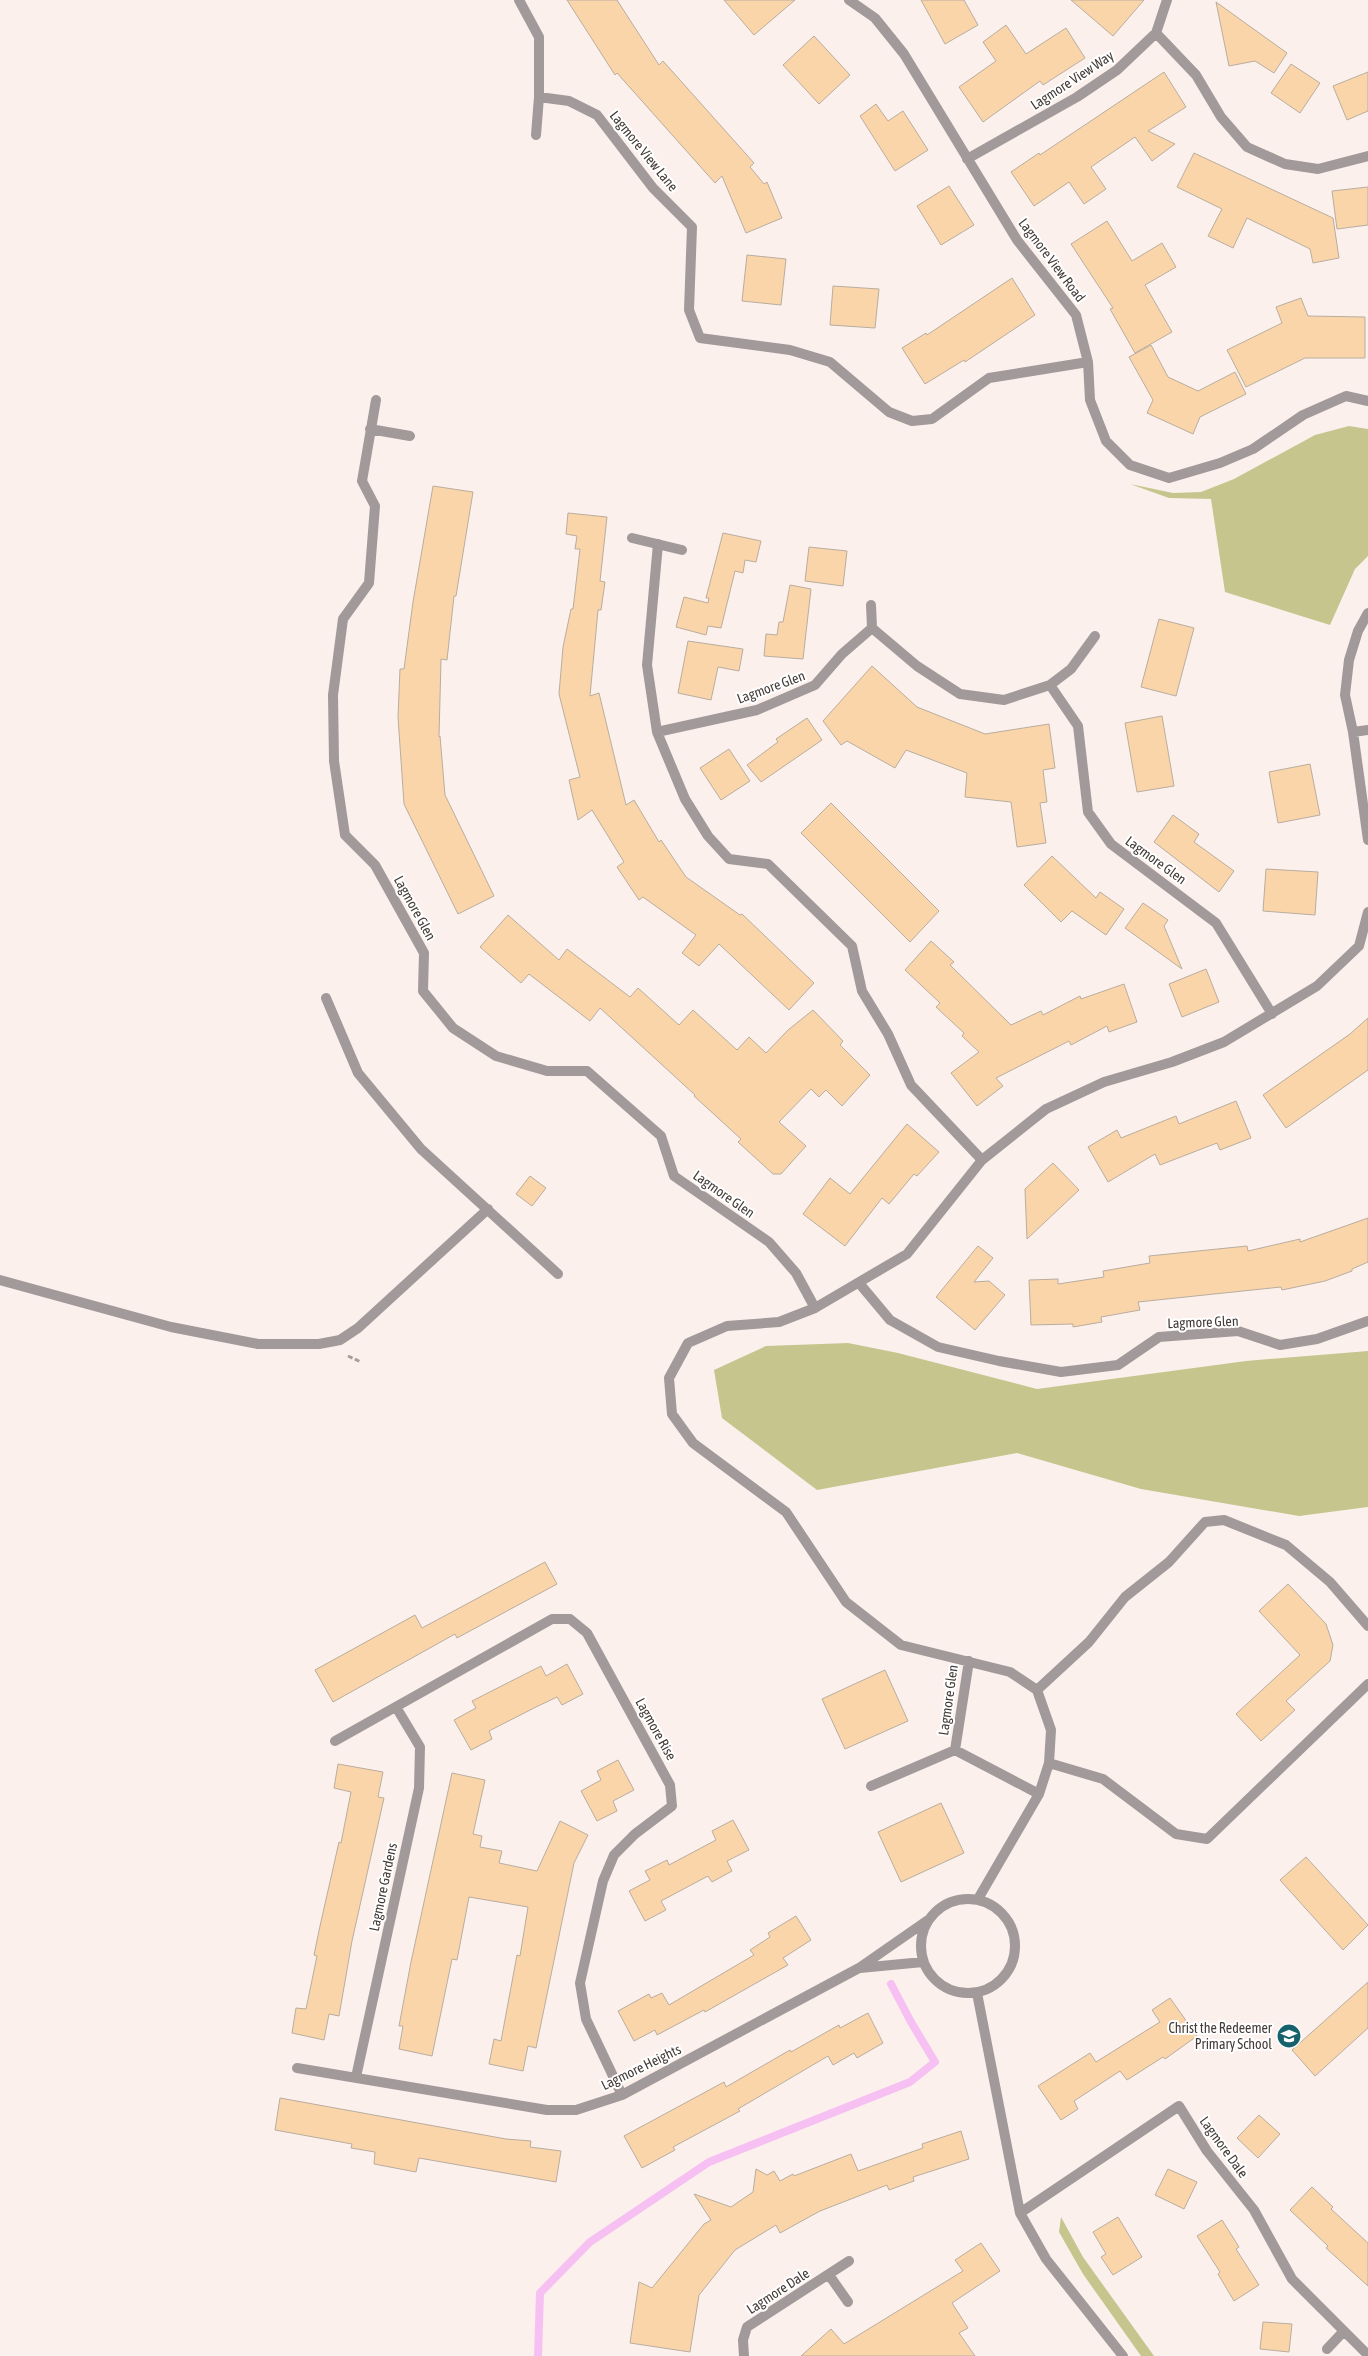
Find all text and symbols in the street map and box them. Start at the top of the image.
street label: Lagmore View Way [1028,47,1117,113]
street label: Lagmore View Lane [607,108,681,194]
street label: Lagmore View Road [1015,215,1089,305]
street label: Lagmore Glen [735,667,807,707]
street label: Lagmore Glen [1123,833,1189,887]
street label: Lagmore Glen [391,873,439,943]
street label: Lagmore Glen [690,1167,758,1221]
street label: Lagmore Glen [1167,1313,1239,1331]
street label: Lagmore Glen [935,1664,961,1736]
street label: Lagmore Rise [632,1695,680,1763]
street label: Lagmore Gardens [366,1841,400,1933]
place label: Christ the Redeemer Primary School [1168,2020,1273,2052]
school or university icon: Christ the Redeemer Primary School [1276,2023,1302,2049]
street label: Lagmore Heights [599,2041,683,2093]
street label: Lagmore Dale [1197,2113,1251,2181]
street label: Lagmore Dale [744,2265,812,2317]

